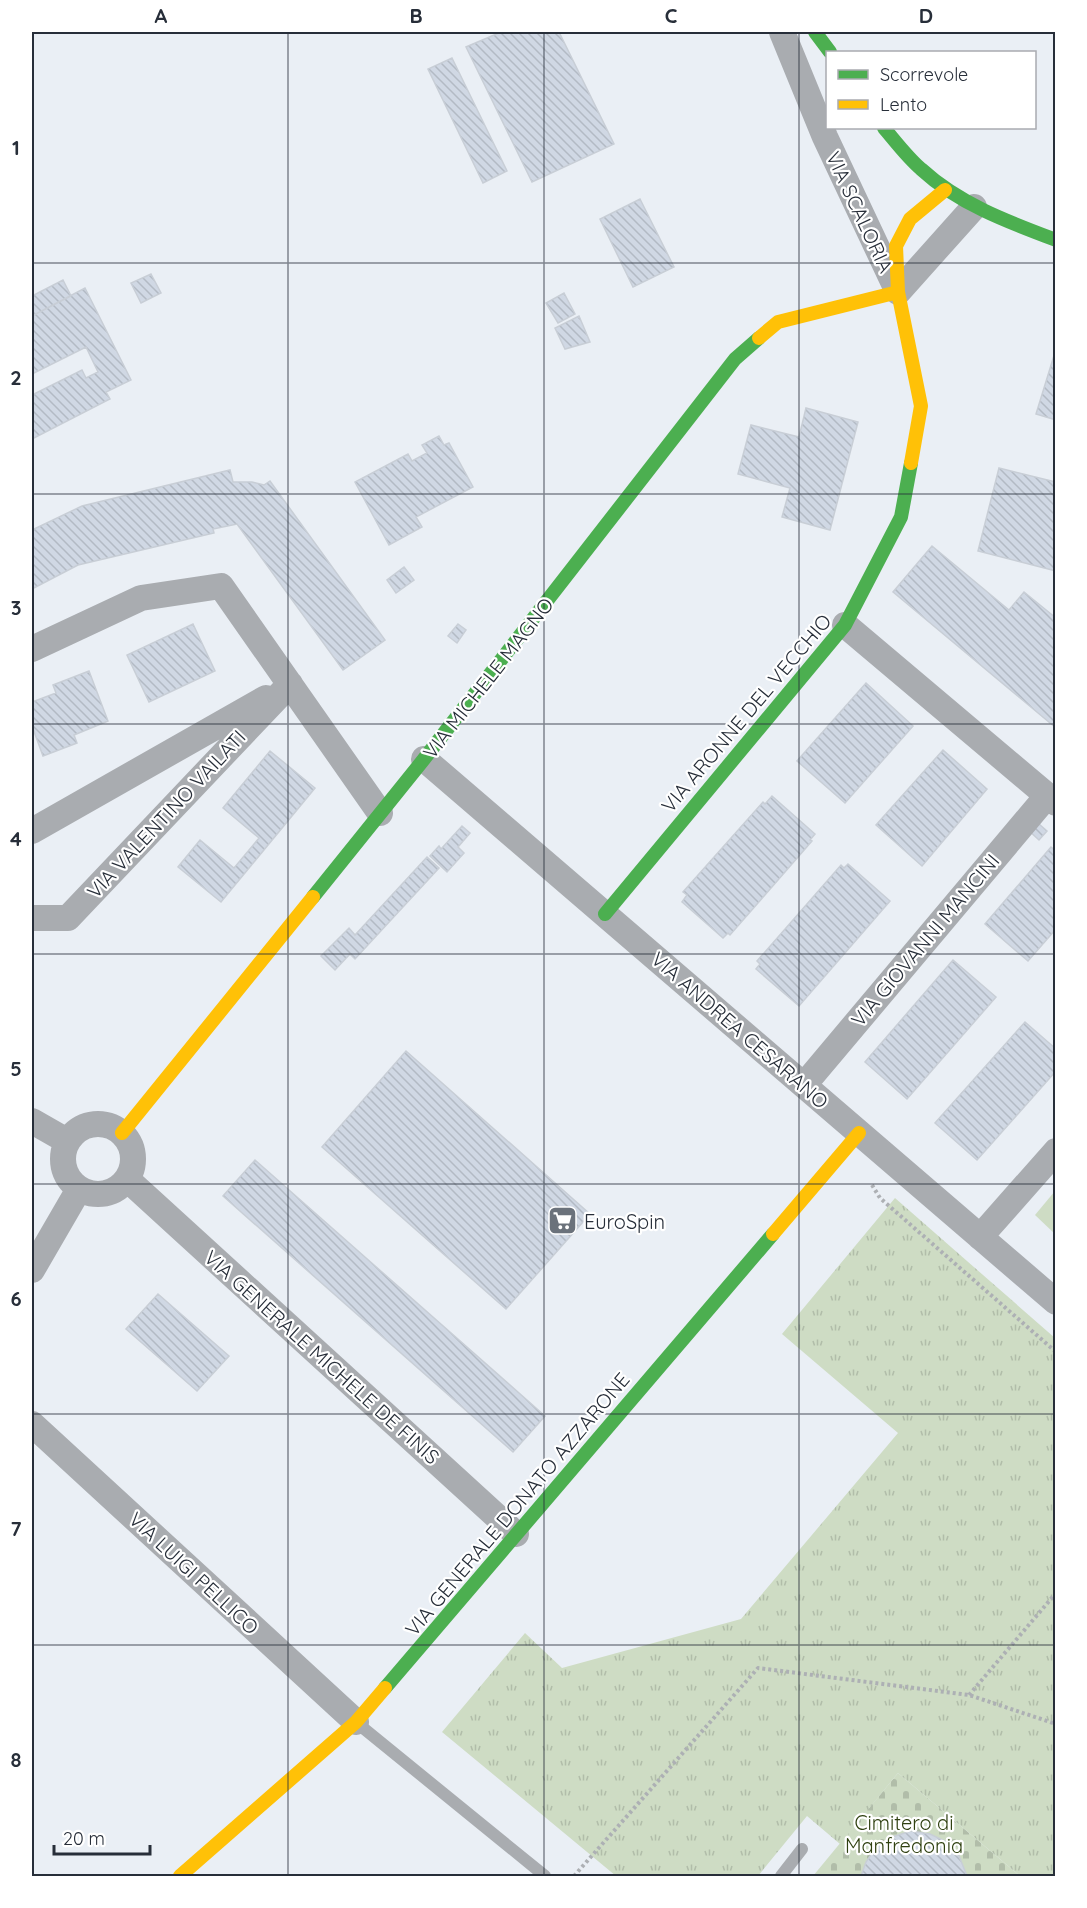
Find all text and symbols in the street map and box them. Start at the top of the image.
text: A [155,3,168,28]
text: B [409,3,423,28]
text: C [665,3,678,28]
text: D [919,3,933,28]
legend [826,51,1036,129]
text: Scorrevole [880,63,968,86]
text: Lento [880,93,927,116]
text: 1 [12,135,20,160]
street label: VIA SCALORIA [821,147,899,277]
text: 2 [10,365,22,390]
street label: VIA MICHELE MAGNO [417,592,559,764]
text: 3 [11,595,21,620]
street label: VIA ARONNE DEL VECCHIO [656,609,836,817]
street label: VIA VALENTINO VAILATI [81,724,251,904]
text: 4 [10,826,22,851]
street label: VIA GIOVANNI MANCINI [846,849,1004,1031]
street label: VIA ANDREA CESARANO [646,946,834,1114]
text: 5 [10,1056,22,1081]
supermarket icon: EuroSpin [547,1205,579,1237]
place label: EuroSpin [584,1209,665,1234]
street label: VIA GENERALE MICHELE DE FINIS [199,1245,445,1469]
text: 6 [10,1286,22,1311]
street label: VIA GENERALE DONATO AZZARONE [399,1367,635,1641]
street label: VIA LUIGI PELLICO [124,1506,264,1640]
text: 7 [11,1516,22,1541]
text: 8 [11,1747,22,1772]
park label: Cimitero di Manfredonia [845,1810,963,1858]
scale bar [54,1818,150,1856]
text: 20 m [63,1827,105,1850]

